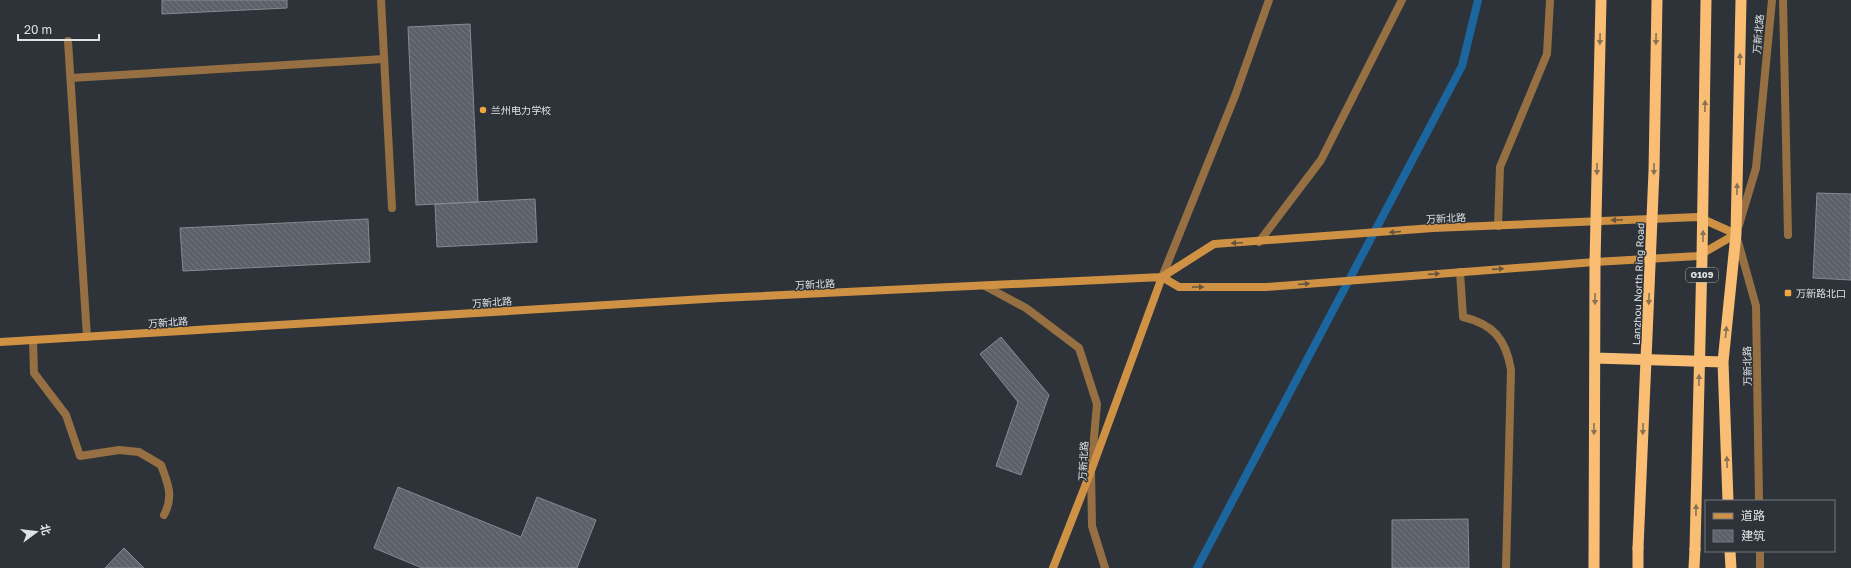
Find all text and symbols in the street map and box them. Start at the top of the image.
street label: 万新北路 [1750,14,1766,54]
scale bar [18,16,99,42]
text: 20 m [24,22,52,37]
one-way arrow [1597,33,1603,46]
one-way arrow [1653,33,1659,46]
one-way arrow [1737,52,1743,65]
one-way arrow [1702,99,1708,112]
place label: 兰州电力学校 [491,104,551,116]
marker: 兰州电力学校 [478,105,488,115]
one-way arrow [1594,163,1600,176]
one-way arrow [1651,163,1658,175]
one-way arrow [1734,182,1740,195]
street label: 万新北路 [1426,211,1466,225]
one-way arrow [1610,217,1623,223]
street label: Lanzhou North Ring Road [1630,223,1646,345]
one-way arrow [1389,228,1401,235]
one-way arrow [1700,229,1706,242]
one-way arrow [1230,240,1243,246]
one-way arrow [1492,265,1504,272]
road number: G109 [1686,268,1718,282]
one-way arrow [1428,270,1440,277]
street label: 万新北路 [795,277,835,291]
one-way arrow [1298,281,1310,287]
one-way arrow [1192,284,1205,290]
place label: 万新路北口 [1796,287,1846,299]
marker: 万新路北口 [1783,288,1793,298]
one-way arrow [1592,293,1598,306]
one-way arrow [1646,293,1652,306]
street label: 万新北路 [472,295,512,309]
street label: 万新北路 [148,315,188,329]
one-way arrow [1723,326,1730,338]
street label: 万新北路 [1741,346,1753,386]
one-way arrow [1696,373,1702,386]
one-way arrow [1591,423,1597,436]
one-way arrow [1640,423,1647,435]
street label: 万新北路 [1076,441,1090,481]
one-way arrow [1724,455,1730,468]
legend [1705,500,1835,552]
one-way arrow [1693,503,1699,516]
text: 道路 [1741,508,1765,523]
north arrow [16,512,56,552]
text: 北 [38,522,54,536]
text: 建筑 [1741,528,1765,543]

